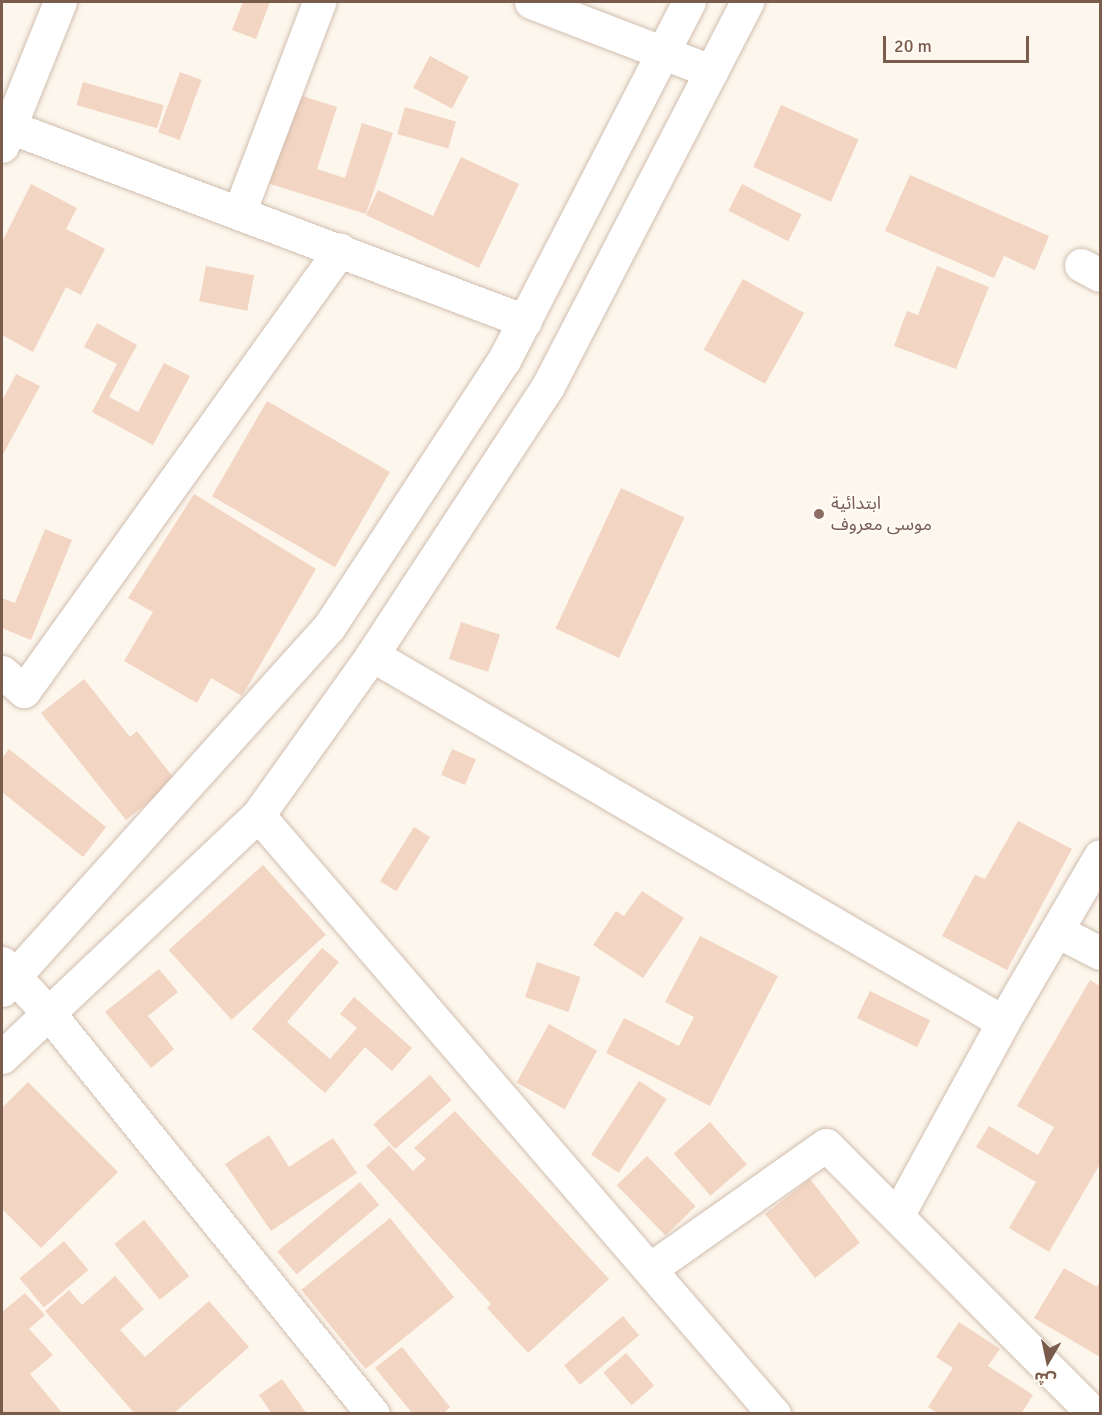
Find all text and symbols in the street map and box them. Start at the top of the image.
scale bar [886,24,1032,62]
text: 20 m [894,35,932,57]
place label: ابتدائية موسى معروف [831,493,932,536]
marker: ابتدائية موسى معروف [812,507,826,521]
north arrow [1018,1331,1078,1391]
text: ش [1033,1367,1058,1390]

